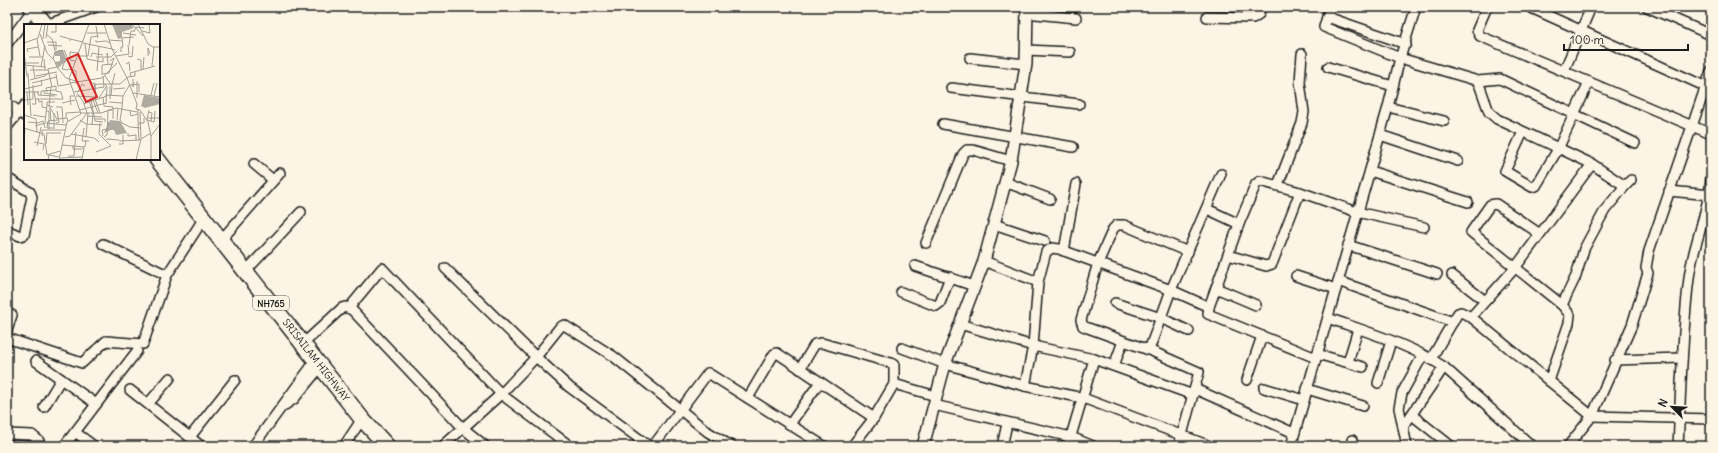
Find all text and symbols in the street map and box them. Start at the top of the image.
inset map [24,24,160,160]
scale bar [1564,26,1688,52]
text: 100 m [1570,32,1604,47]
road number: NH765 [253,296,289,310]
street label: SRISAILAM HIGHWAY [280,316,353,404]
north arrow [1652,387,1692,427]
text: N [1655,397,1671,409]

